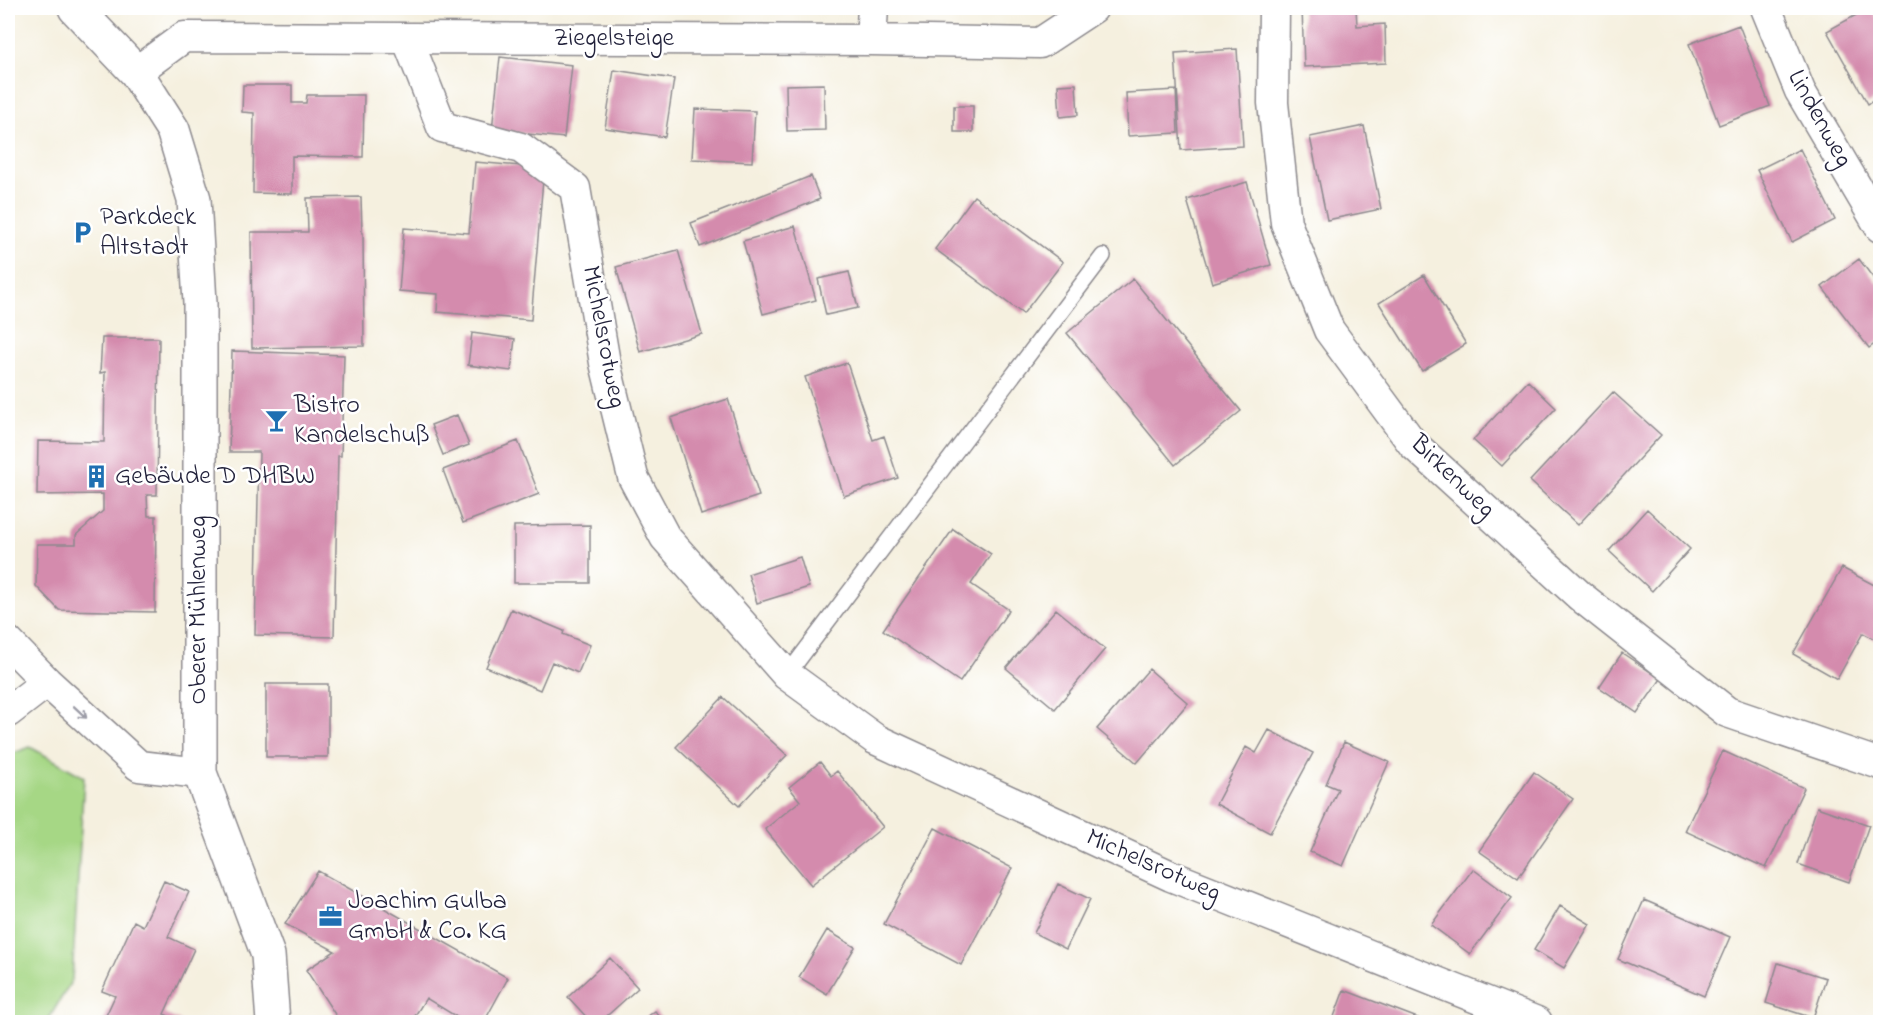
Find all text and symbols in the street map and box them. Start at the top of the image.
street label: Ziegelsteige [554,20,675,58]
street label: Lindenweg [1777,63,1861,175]
place label: Parkdeck Altstadt [100,199,197,267]
parking icon: Parkdeck Altstadt [69,220,95,246]
street label: Michelsrotweg [571,263,635,411]
place label: Bistro Kandelschuß [293,387,430,455]
bar icon: Bistro Kandelschuß [263,408,289,434]
street label: Birkenweg [1400,426,1504,528]
place label: Gebäude D DHBW [115,458,315,496]
building icon: Gebäude D DHBW [84,464,110,490]
street label: Oberer Mühlenweg [180,516,218,704]
one-way arrow [72,704,87,719]
street label: Michelsrotweg [1079,819,1227,913]
place label: Joachim Gulba GmbH & Co. KG [348,883,507,951]
office icon: Joachim Gulba GmbH & Co. KG [317,904,343,930]

